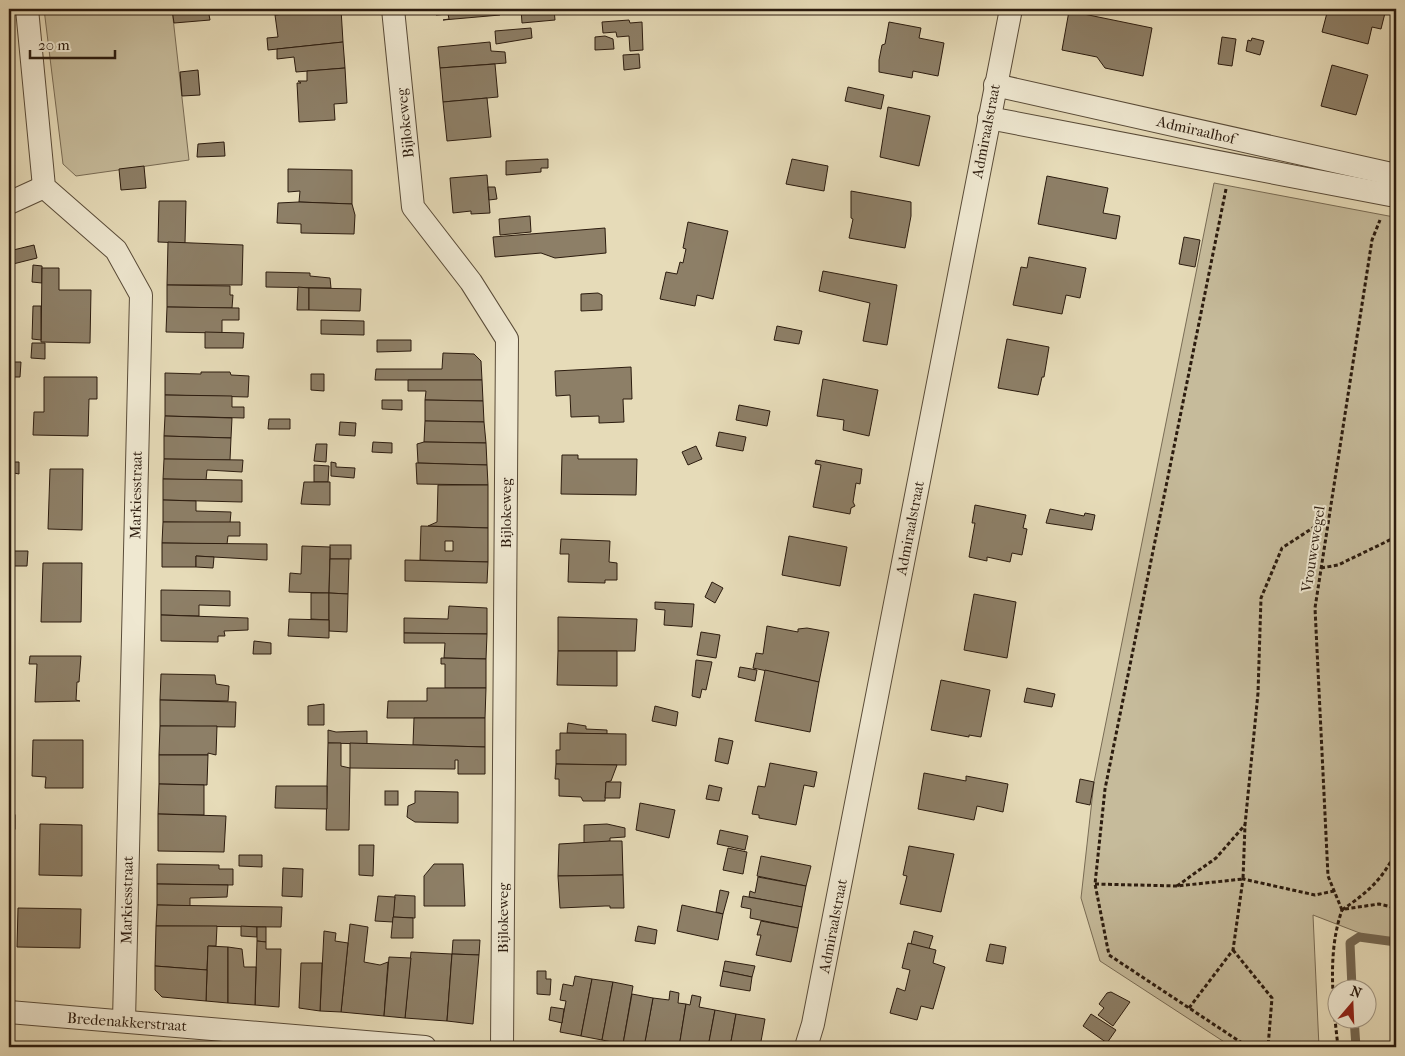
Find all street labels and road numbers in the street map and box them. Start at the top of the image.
street label: Admiraalstraat [968,82,1004,181]
street label: Bijlokeweg [392,86,418,159]
street label: Admiraalhof [1154,112,1240,148]
street label: Markiesstraat [126,450,146,539]
street label: Bijlokeweg [497,477,515,548]
street label: Admiraalstraat [892,479,928,578]
street label: Vrouwewegel [1297,505,1329,594]
street label: Markiesstraat [117,855,137,944]
street label: Admiraalstraat [815,877,851,976]
street label: Bijlokeweg [494,882,512,953]
street label: Bredenakkerstraat [66,1009,188,1035]

